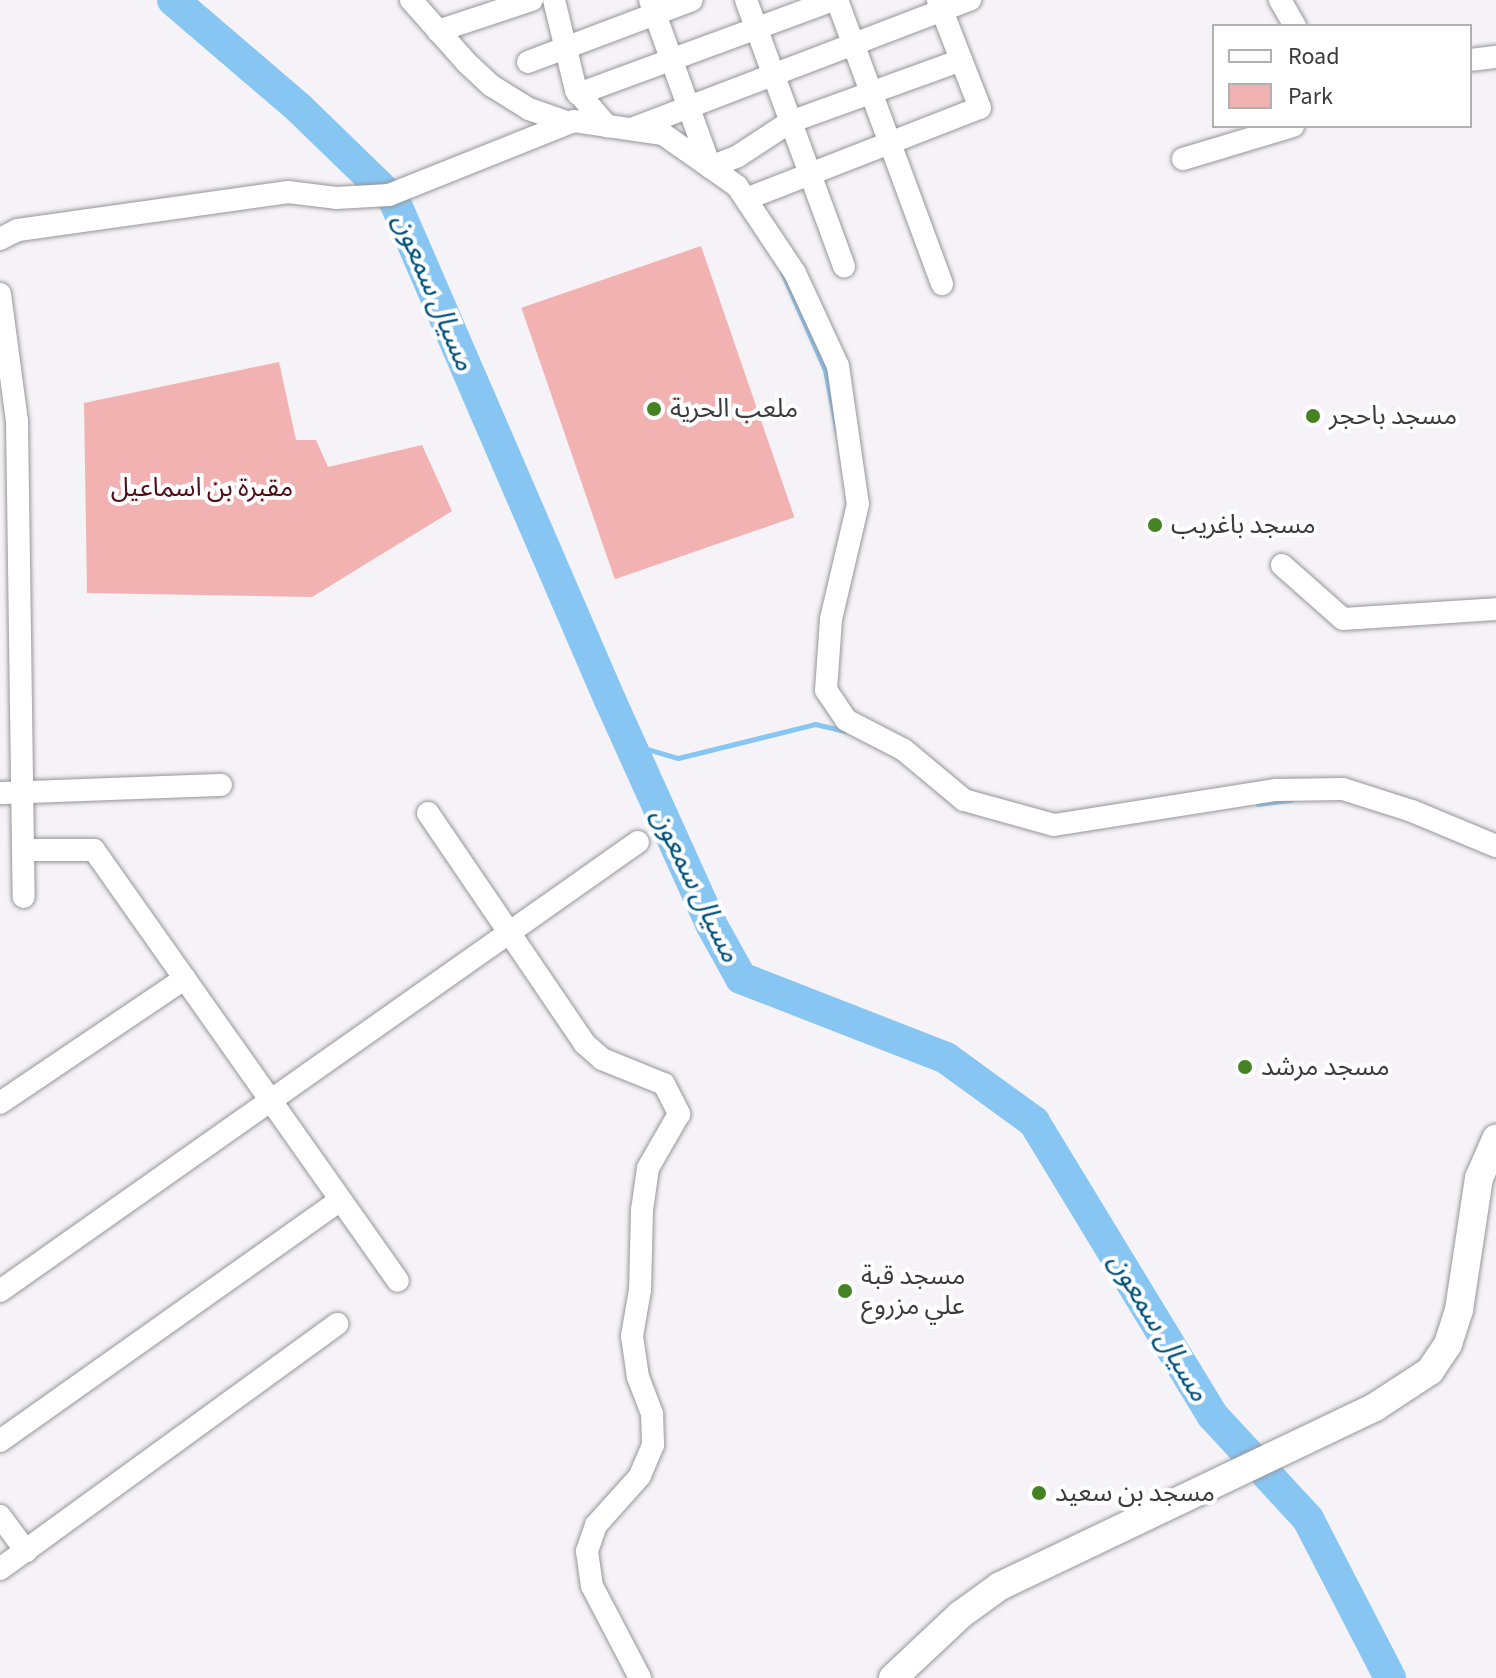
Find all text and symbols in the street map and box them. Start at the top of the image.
legend [1212,24,1472,128]
text: Road [1288,39,1340,74]
text: Park [1288,79,1333,114]
water label: مسيال سمعون [386,208,482,376]
place label: ملعب الحرية [670,393,798,425]
marker: ملعب الحرية [645,400,663,418]
place label: مسجد باحجر [1329,400,1457,432]
marker: مسجد باحجر [1304,407,1322,425]
park label: مقبرة بن اسماعيل [111,472,293,504]
place label: مسجد باغريب [1171,509,1316,541]
marker: مسجد باغريب [1146,516,1164,534]
water label: مسيال سمعون [644,802,748,968]
place label: مسجد مرشد [1261,1051,1390,1083]
marker: مسجد مرشد [1236,1058,1254,1076]
water label: مسيال سمعون [1102,1247,1216,1407]
place label: مسجد قبة علي مزروع [861,1260,966,1322]
marker: مسجد قبة علي مزروع [836,1282,854,1300]
place label: مسجد بن سعيد [1055,1477,1215,1509]
marker: مسجد بن سعيد [1030,1484,1048,1502]

